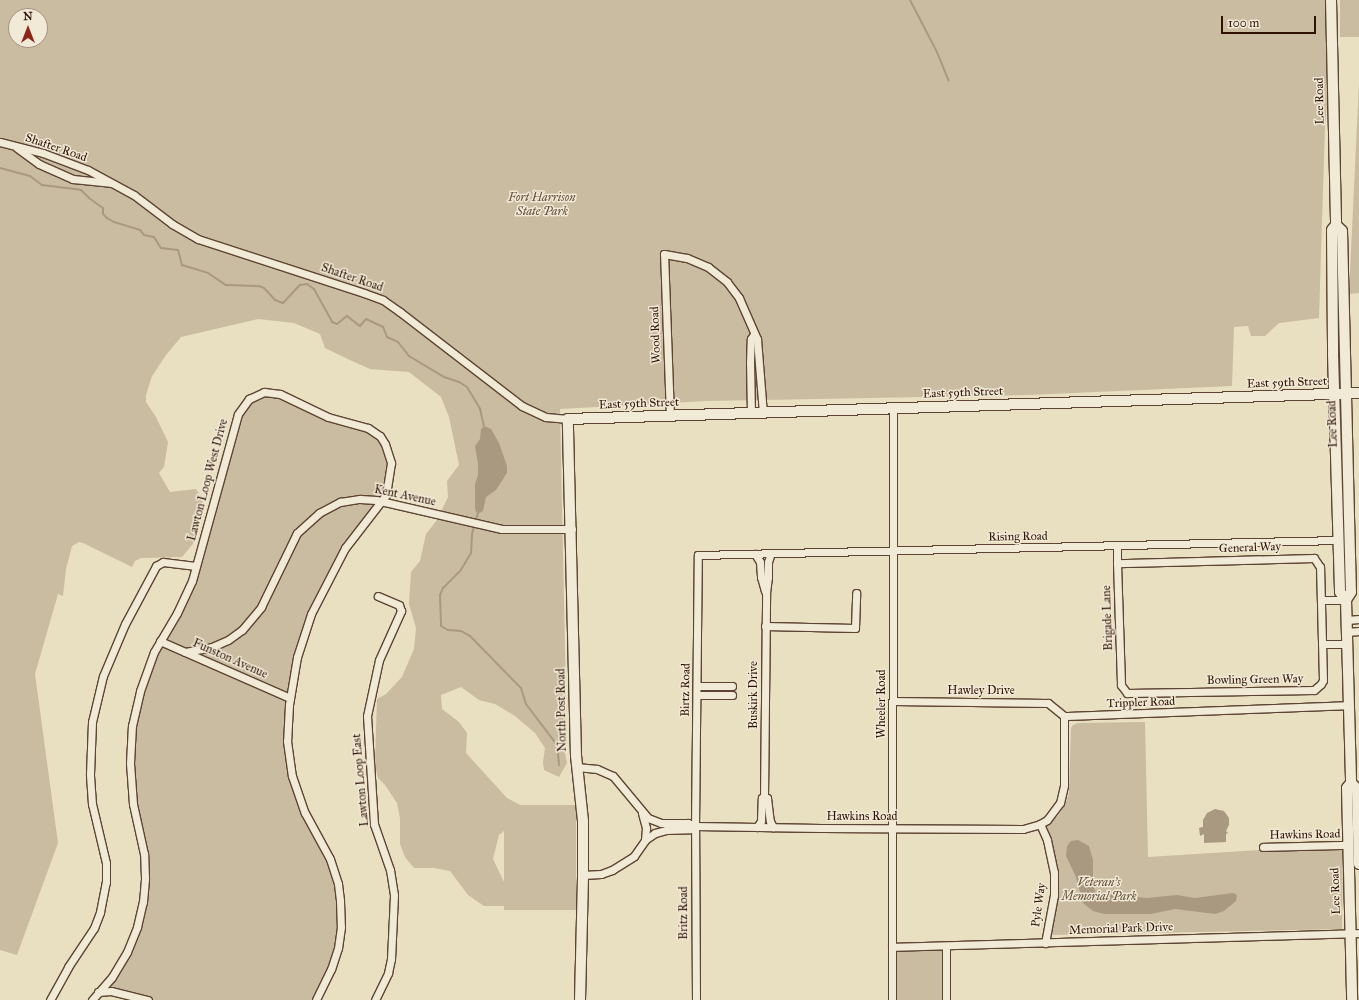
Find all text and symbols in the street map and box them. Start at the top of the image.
north arrow [8,8,48,48]
scale bar [1223,8,1318,34]
text: N [23,10,33,23]
text: 100 m [1228,16,1259,30]
street label: Lee Road [1312,77,1328,125]
street label: Shafter Road [23,131,89,165]
park label: Fort Harrison State Park [508,191,576,219]
street label: Shafter Road [319,261,385,295]
street label: Wood Road [648,306,664,364]
street label: East 59th Street [1247,374,1327,392]
street label: East 59th Street [923,384,1003,402]
street label: East 59th Street [599,395,679,413]
street label: Lee Road [1325,400,1341,448]
street label: Lawton Loop West Drive [185,417,231,543]
street label: Kent Avenue [373,482,437,510]
street label: Rising Road [988,529,1048,545]
street label: General Way [1219,540,1281,556]
street label: Brigade Lane [1100,585,1116,651]
street label: Funston Avenue [190,636,270,682]
street label: Buskirk Drive [747,661,761,729]
street label: Birtz Road [678,663,694,717]
street label: North Post Road [554,668,570,752]
street label: Wheeler Road [875,670,889,738]
street label: Bowling Green Way [1207,672,1303,688]
street label: Hawley Drive [947,684,1015,698]
street label: Trippler Road [1107,695,1175,711]
street label: Lawton Loop East [350,733,372,827]
street label: Hawkins Road [826,810,898,824]
street label: Hawkins Road [1269,827,1341,843]
street label: Lee Road [1328,867,1344,915]
park label: Veteran's Memorial Park [1061,876,1137,904]
street label: Pyle Way [1029,882,1049,928]
street label: Britz Road [677,886,691,940]
street label: Memorial Park Drive [1069,920,1173,938]

